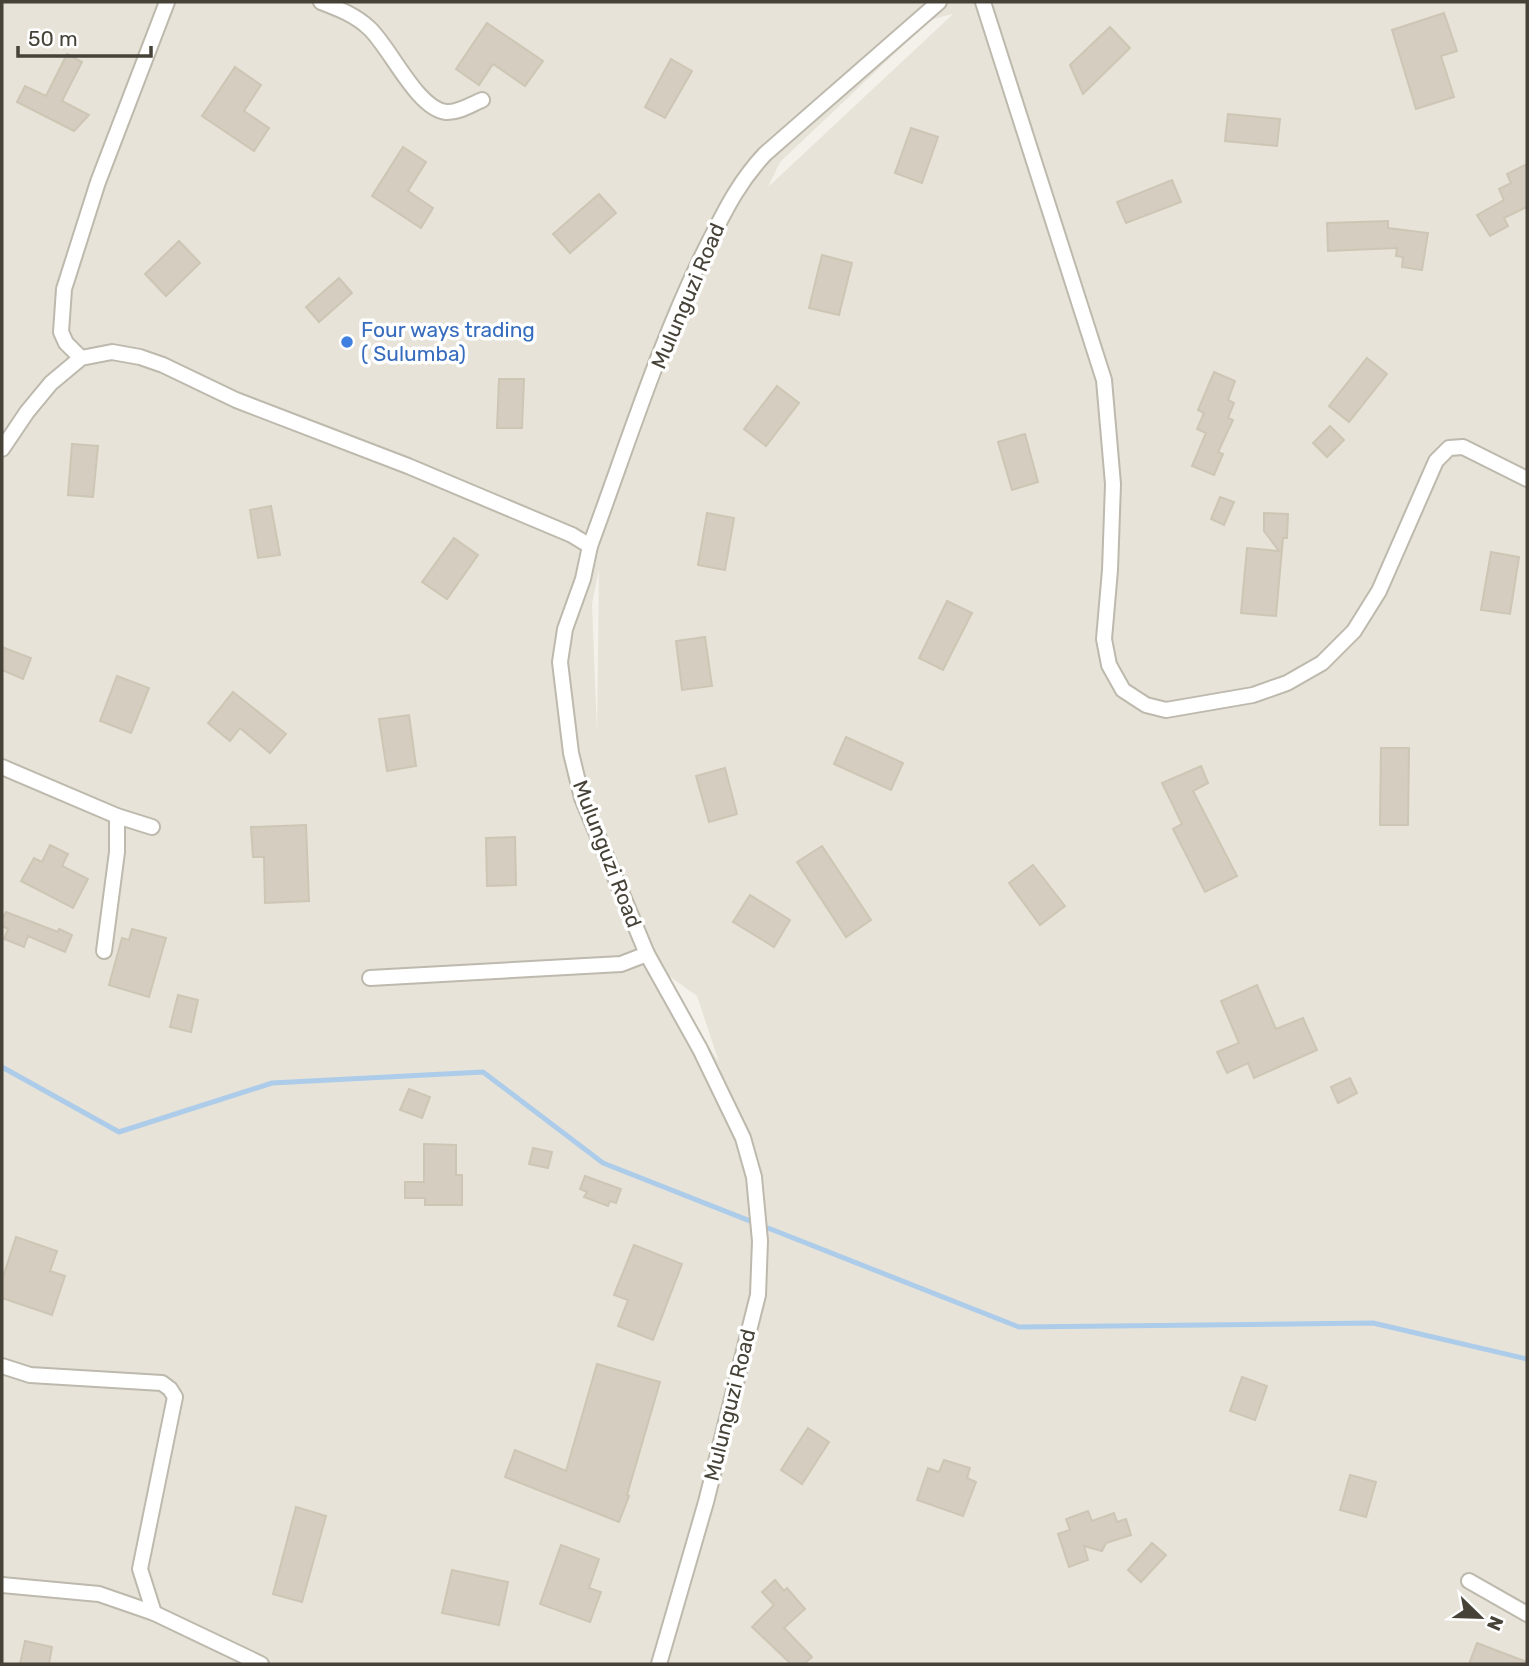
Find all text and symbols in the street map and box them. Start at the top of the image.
scale bar [18,14,150,58]
text: 50 m [28,26,78,51]
street label: Mulunguzi Road [646,219,729,372]
place label: Four ways trading ( Sulumba) [361,317,535,366]
marker: Four ways trading ( Sulumba) [339,334,355,350]
street label: Mulunguzi Road [568,777,647,931]
street label: Mulunguzi Road [699,1326,760,1483]
north arrow [1445,1582,1515,1652]
text: N [1482,1613,1508,1634]

